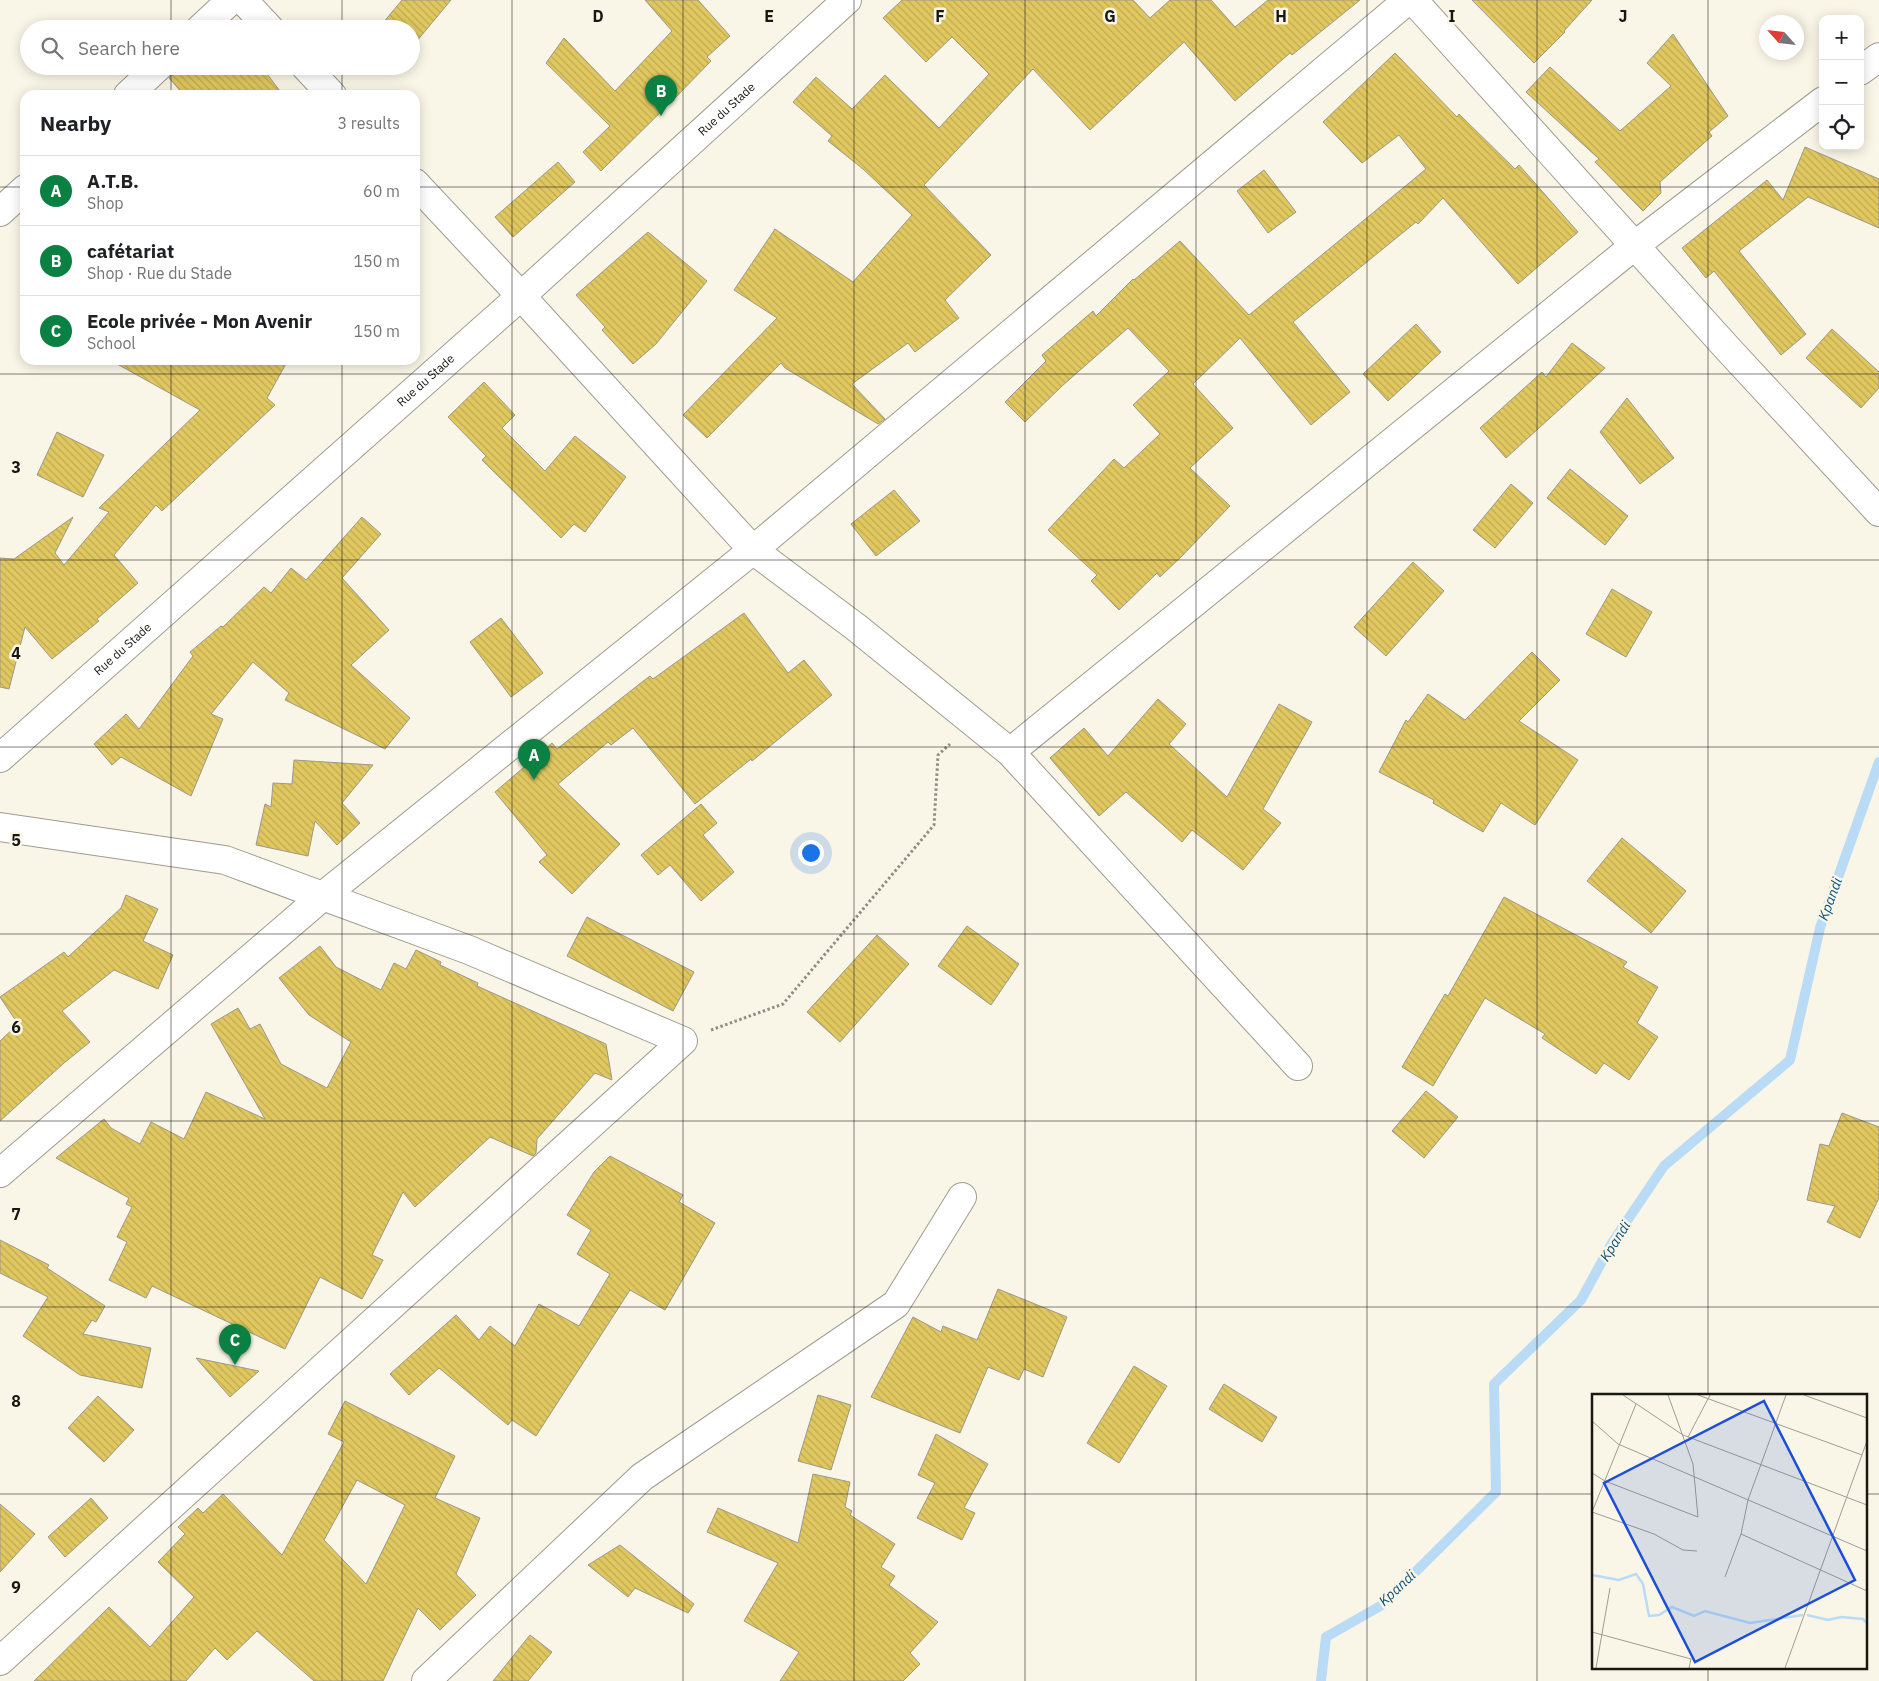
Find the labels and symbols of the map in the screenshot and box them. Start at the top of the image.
text: D [592,6,604,26]
text: E [764,6,774,26]
text: F [935,6,945,26]
text: G [1104,6,1116,26]
text: H [1275,6,1287,26]
text: I [1449,6,1456,26]
text: J [1619,6,1627,26]
north arrow [1759,15,1804,60]
pin: B [645,75,677,116]
street label: Rue du Stade [695,79,758,139]
street label: Rue du Stade [394,350,458,410]
text: 3 [11,457,21,477]
street label: Rue du Stade [91,619,155,678]
text: 4 [11,643,21,663]
pin: A [518,739,550,780]
text: 5 [11,830,21,850]
your location [798,840,824,866]
water label: Kpandi [1814,875,1846,923]
text: 6 [11,1017,21,1037]
text: 7 [11,1204,21,1224]
water label: Kpandi [1596,1217,1635,1265]
pin: C [219,1324,251,1365]
text: 8 [11,1391,21,1411]
inset map [1592,1394,1866,1668]
water label: Kpandi [1375,1566,1420,1610]
text: 9 [11,1577,21,1597]

